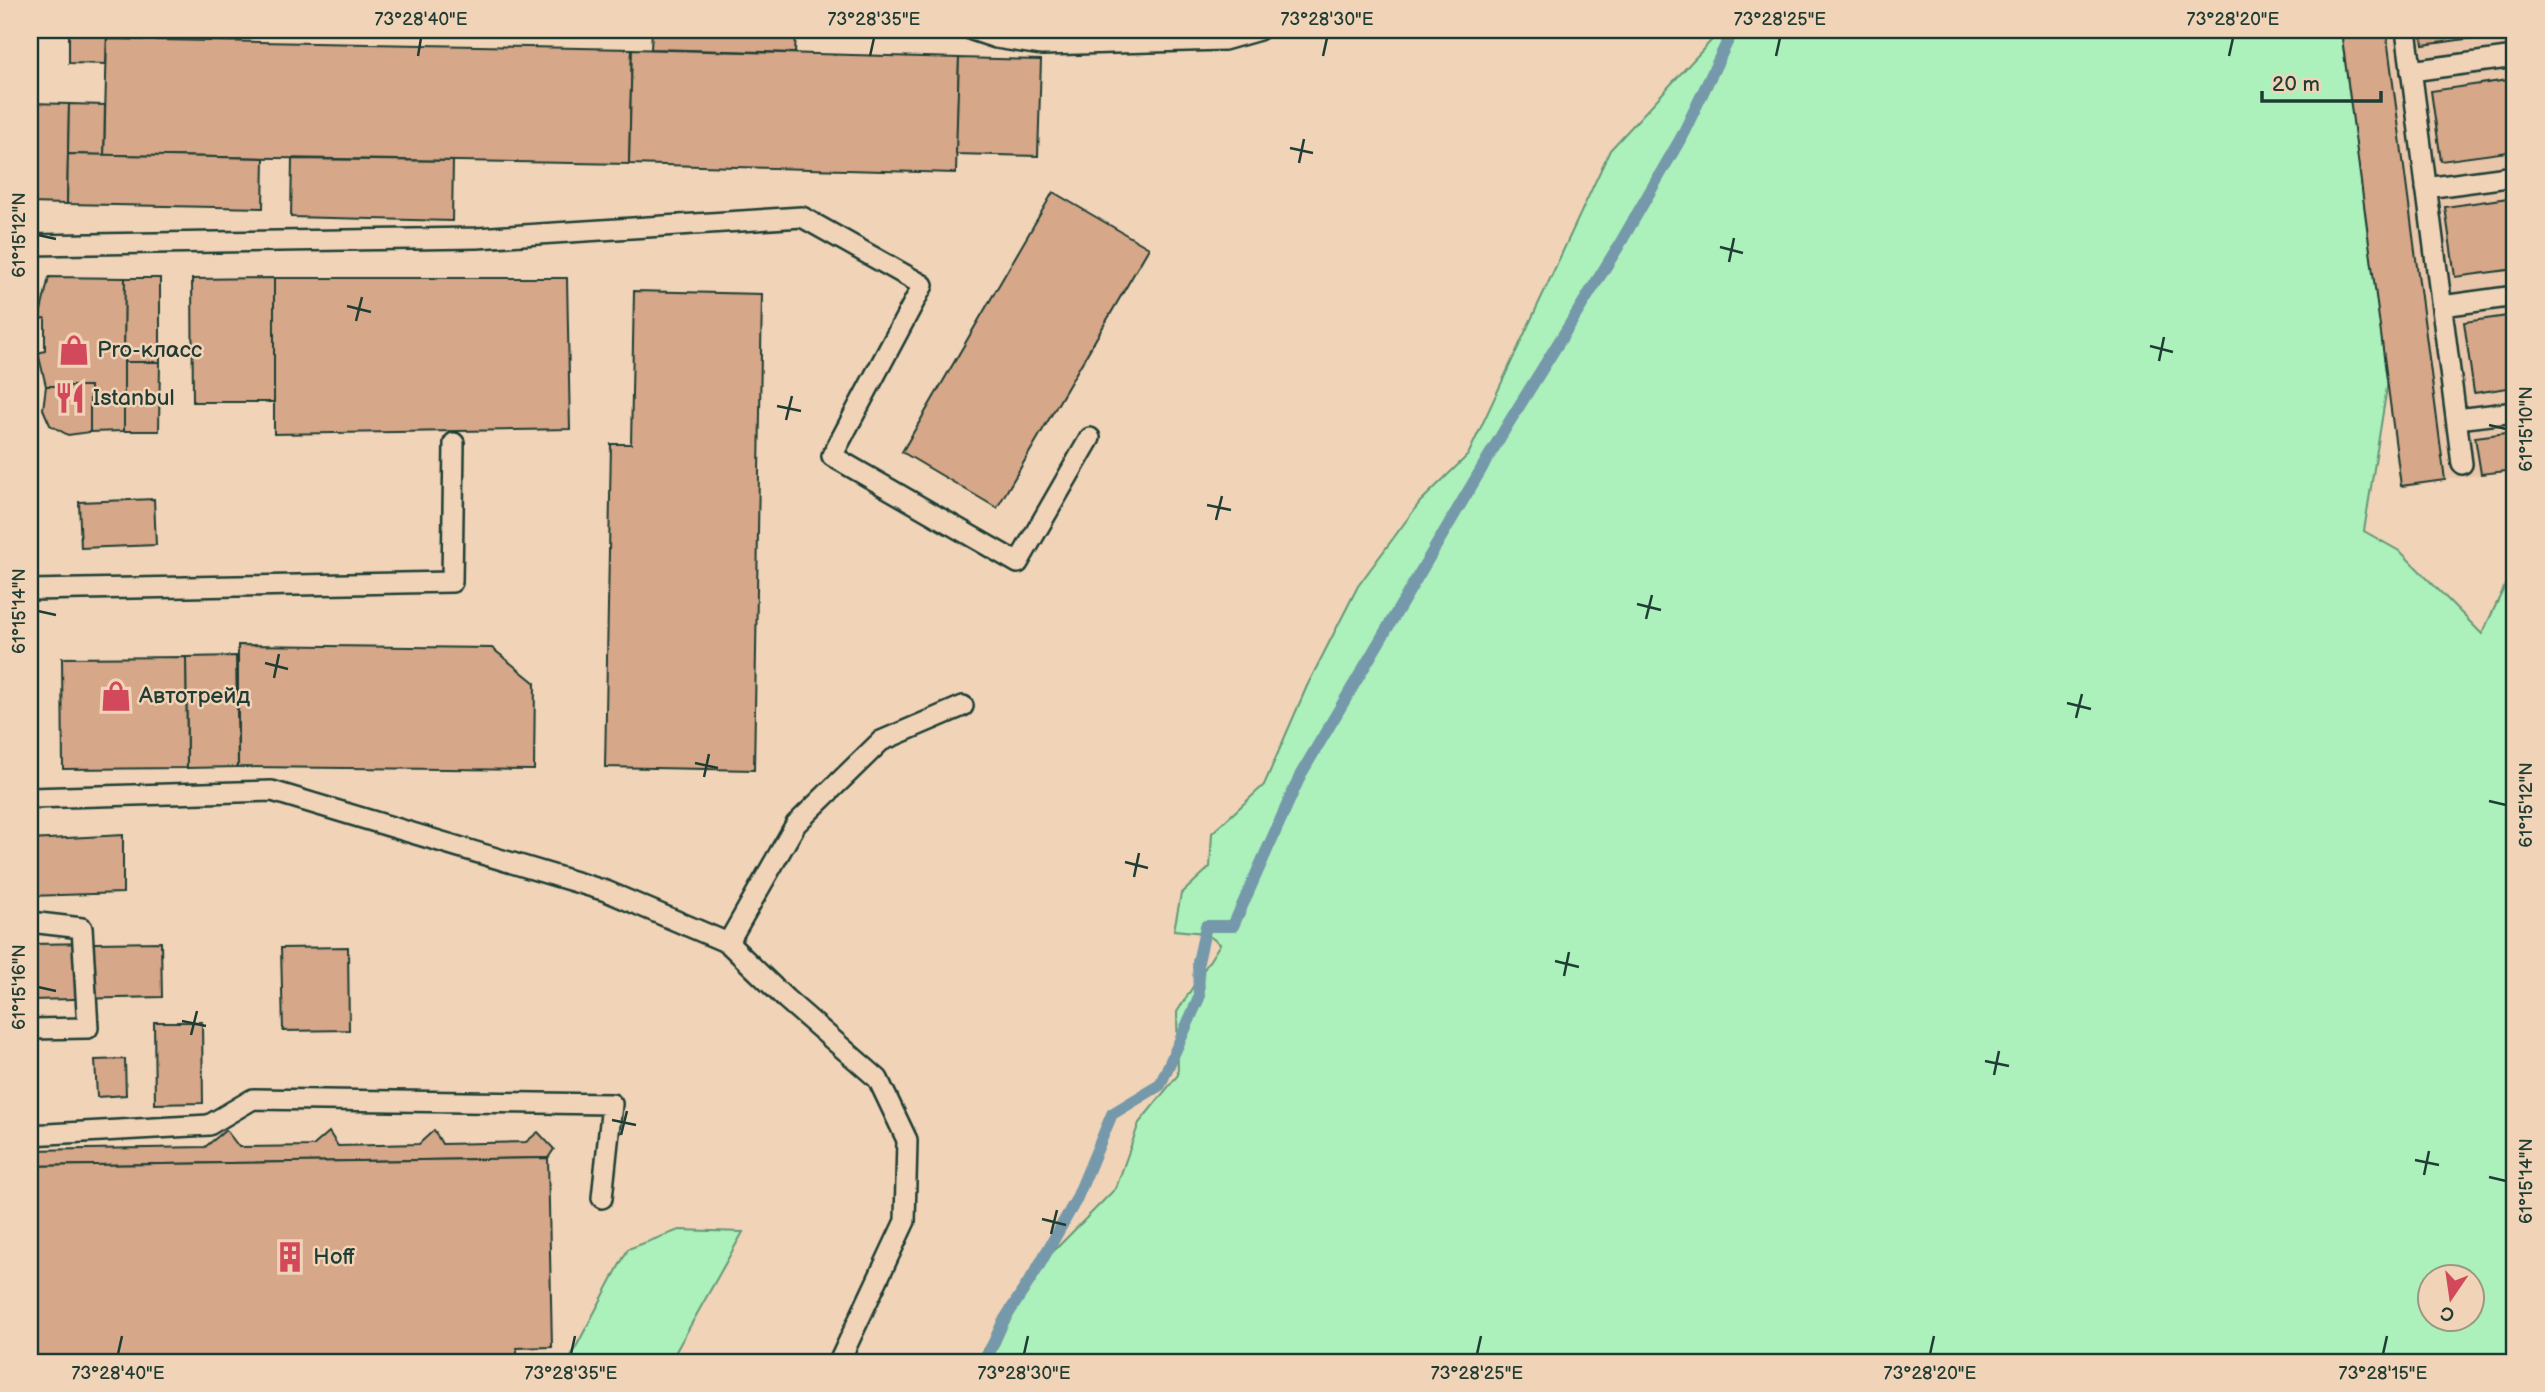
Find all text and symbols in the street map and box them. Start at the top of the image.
text: 73°28'40"E [374,9,468,30]
text: 73°28'35"E [828,9,921,30]
text: 73°28'30"E [1280,9,1374,30]
text: 73°28'25"E [1734,9,1826,30]
text: 73°28'20"E [2187,9,2280,30]
scale bar [2262,60,2380,104]
text: 20 m [2272,72,2320,97]
text: 61°15'12"N [9,192,30,278]
shop icon: Pro-класс [57,333,91,367]
place label: Pro-класс [97,336,202,364]
restaurant icon: Istanbul [53,381,87,415]
place label: Istanbul [93,384,175,412]
text: 61°15'10"N [2516,386,2537,472]
text: 61°15'14"N [9,568,30,654]
shop icon: Автотрейд [99,679,133,713]
place label: Автотрейд [138,682,250,710]
text: 61°15'12"N [2516,762,2537,848]
text: 61°15'16"N [9,944,30,1030]
text: 61°15'14"N [2516,1138,2537,1224]
building icon: Hoff [273,1240,307,1274]
place label: Hoff [313,1243,356,1271]
north arrow [2416,1262,2486,1332]
text: С [2438,1300,2457,1326]
text: 73°28'40"E [71,1363,165,1384]
text: 73°28'35"E [525,1363,618,1384]
text: 73°28'30"E [977,1363,1071,1384]
text: 73°28'25"E [1431,1363,1523,1384]
text: 73°28'20"E [1884,1363,1977,1384]
text: 73°28'15"E [2339,1363,2428,1384]

